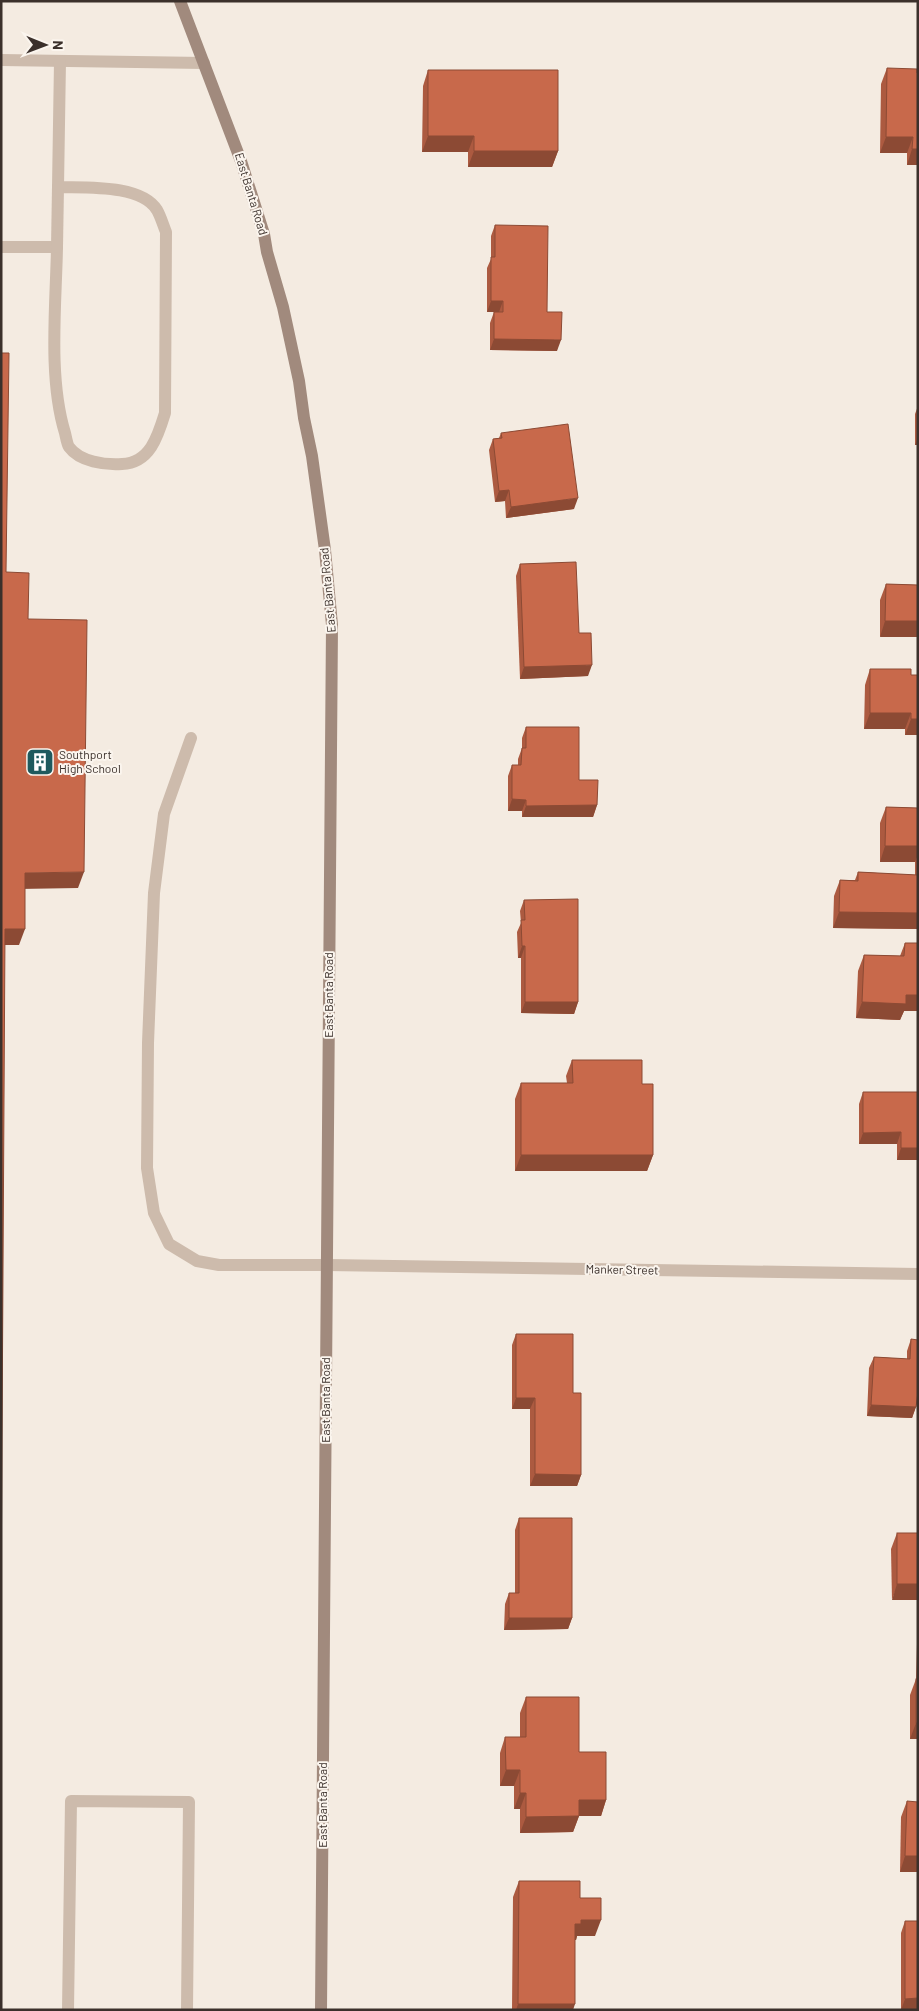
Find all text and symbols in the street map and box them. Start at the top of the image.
north arrow [20,20,70,70]
text: N [50,40,67,50]
street label: East Banta Road [233,151,271,237]
street label: East Banta Road [316,547,338,633]
building icon: Southport High School [25,747,55,777]
place label: Southport High School [59,747,121,775]
street label: East Banta Road [321,952,335,1038]
street label: Manker Street [585,1261,659,1277]
street label: East Banta Road [318,1357,332,1443]
street label: East Banta Road [315,1762,329,1848]

